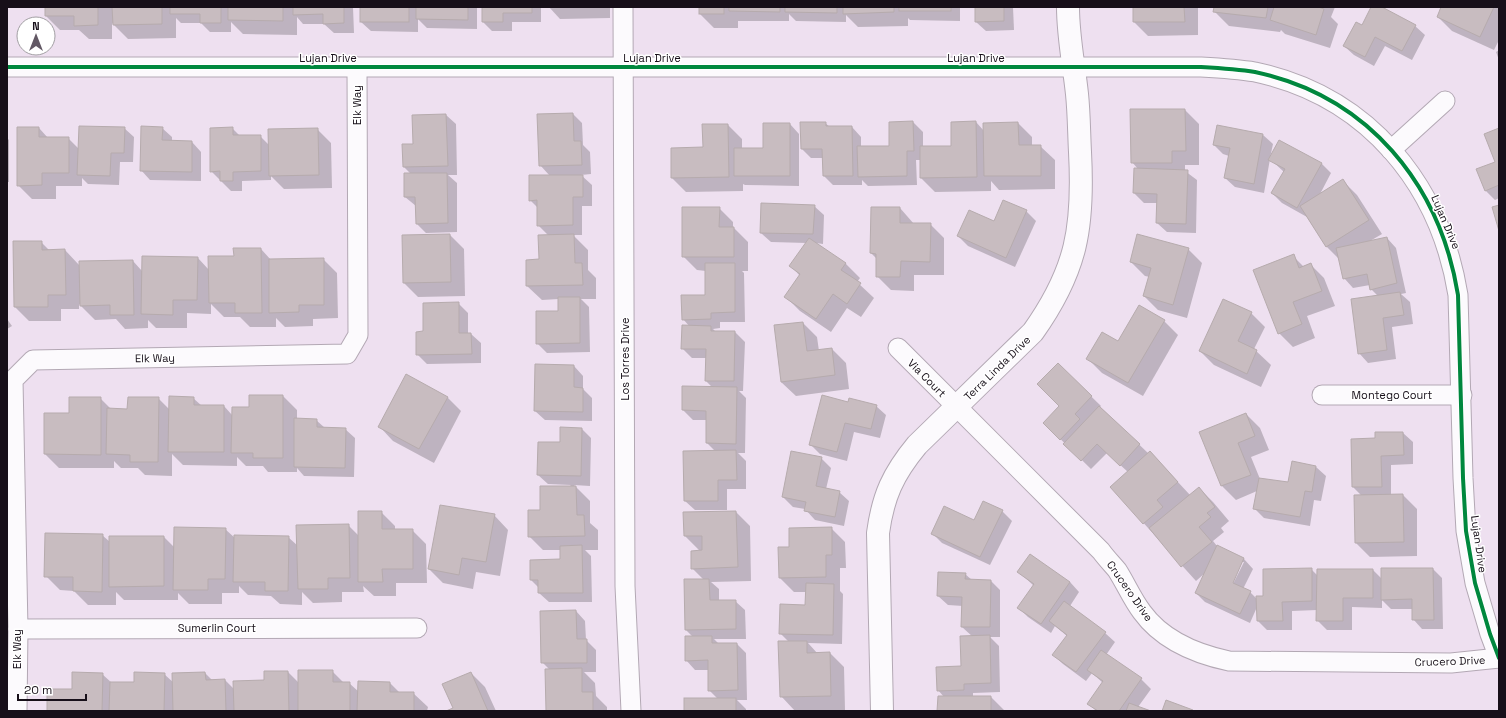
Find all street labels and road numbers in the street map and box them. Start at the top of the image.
street label: Lujan Drive [299,51,357,65]
street label: Lujan Drive [623,51,681,65]
street label: Lujan Drive [947,51,1005,65]
street label: Elk Way [350,85,364,125]
street label: Lujan Drive [1428,193,1464,251]
street label: Los Torres Drive [618,318,632,400]
street label: Terra Linda Drive [961,333,1033,403]
street label: Elk Way [135,351,175,365]
street label: Via Court [905,356,949,400]
street label: Montego Court [1352,388,1432,402]
street label: Lujan Drive [1468,514,1490,574]
street label: Crucero Drive [1104,558,1156,624]
street label: Sumerlin Court [178,621,256,635]
street label: Elk Way [10,629,24,669]
street label: Crucero Drive [1414,653,1486,669]

